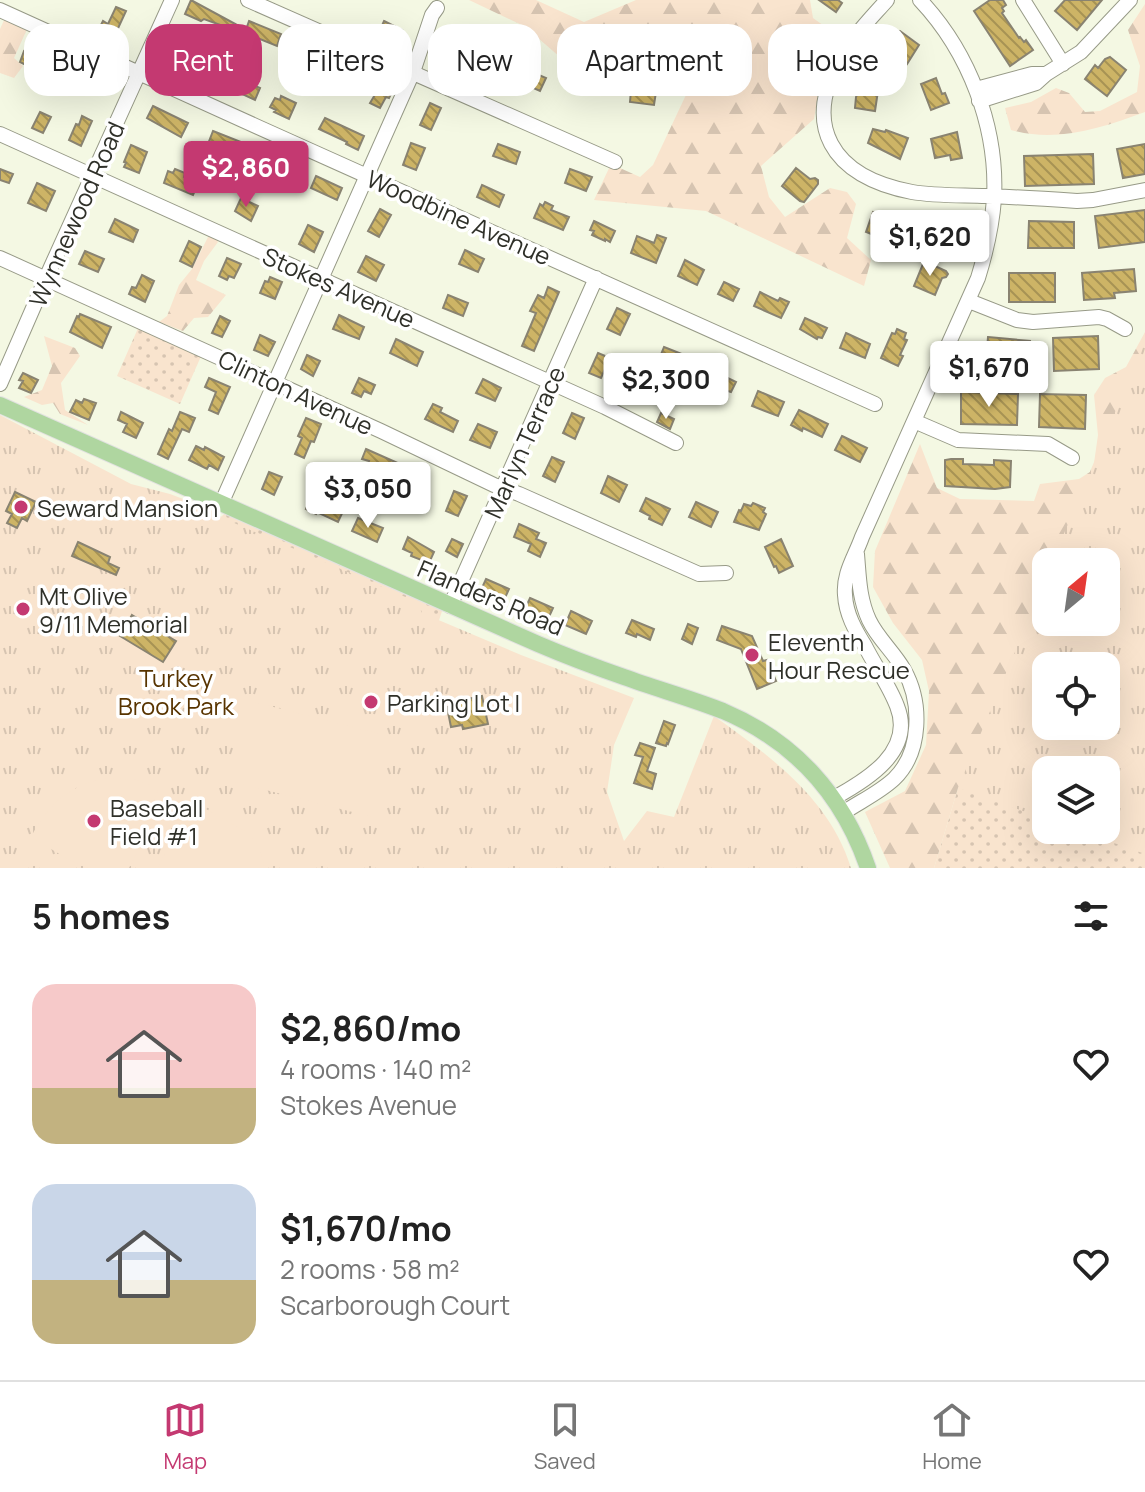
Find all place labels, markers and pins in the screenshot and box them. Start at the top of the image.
pin: $2,860 [181,141,311,209]
pin: $1,620 [865,210,995,278]
pin: $1,670 [924,341,1054,409]
pin: $2,300 [601,353,731,421]
pin: $3,050 [303,462,433,530]
place label: Seward Mansion [37,491,218,524]
marker: Seward Mansion [12,498,30,516]
place label: Mt Olive 9/11 Memorial [39,579,188,640]
marker: Mt Olive 9/11 Memorial [14,600,32,618]
place label: Eleventh Hour Rescue [768,625,910,686]
marker: Eleventh Hour Rescue [743,646,761,664]
place label: Parking Lot I [387,686,520,719]
marker: Parking Lot I [362,693,380,711]
place label: Baseball Field #1 [110,791,203,852]
marker: Baseball Field #1 [85,812,103,830]

